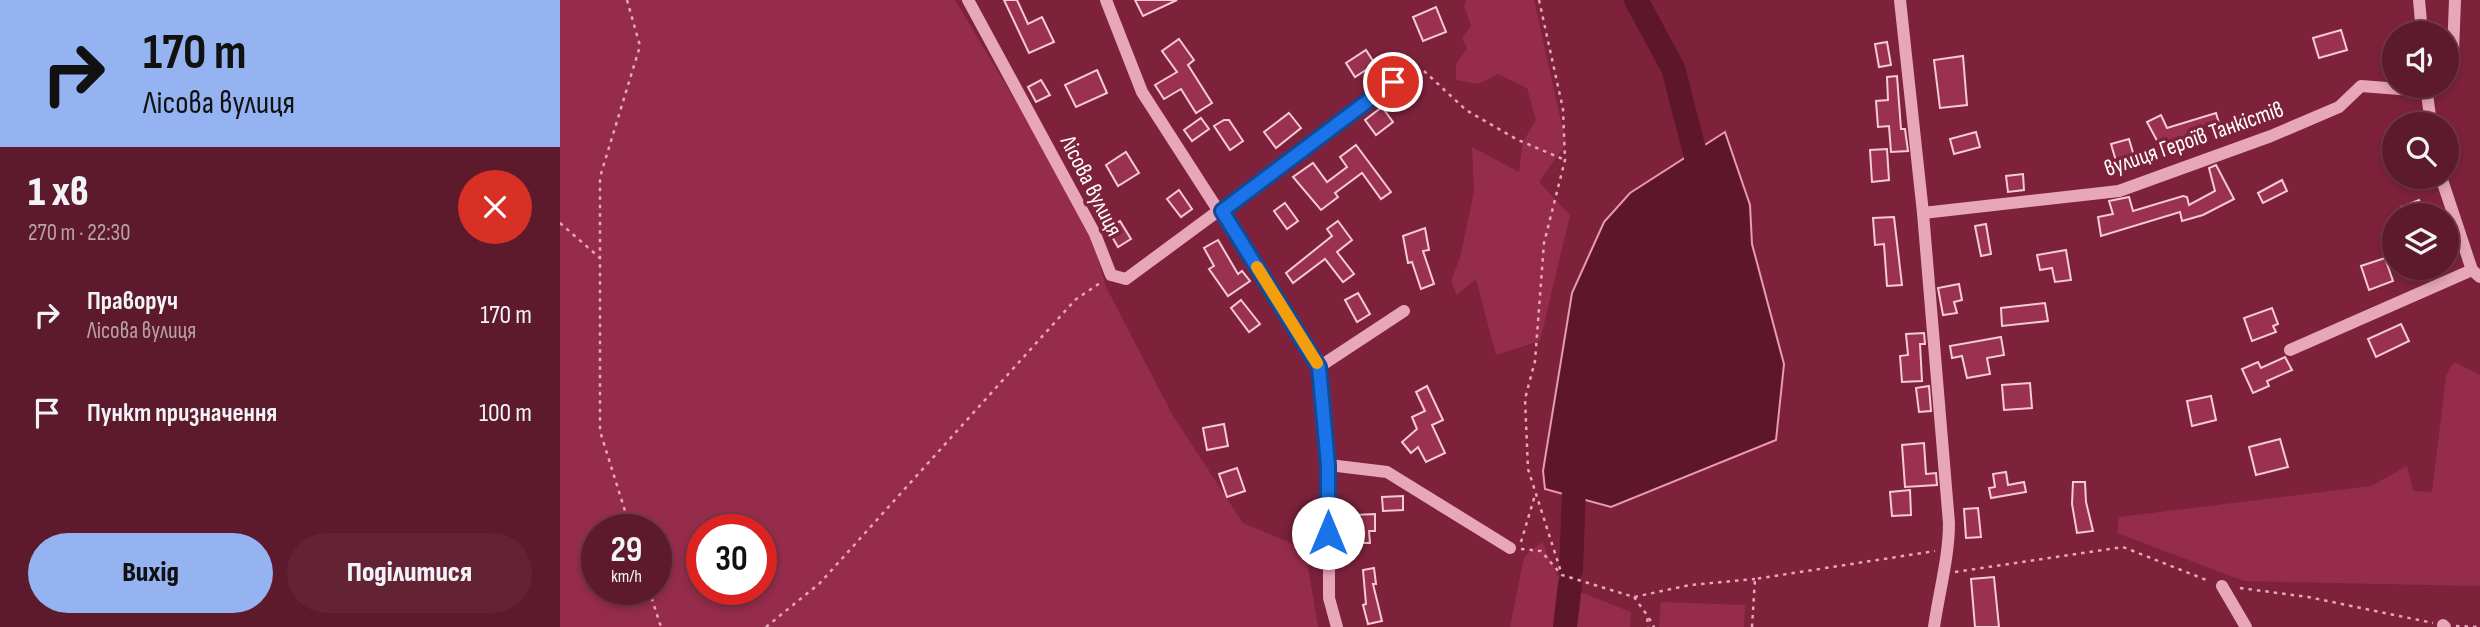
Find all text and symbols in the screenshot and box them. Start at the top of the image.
map controls [2382,21,2459,280]
button: sound [2382,21,2459,98]
text: 170 m [143,24,247,83]
icon: right [28,28,119,119]
pin [1363,52,1423,112]
icon: arrive [1374,63,1412,101]
text: Лісова вулиця [143,84,295,123]
street label: вулиця Героїв Танкістів [2101,95,2287,183]
button: search [2382,112,2459,189]
street label: Лісова вулиця [1053,130,1128,241]
text: 1 хв [28,167,89,218]
button: close [458,170,532,244]
button: layers [2382,203,2459,280]
text: 270 m · 22:30 [28,219,130,247]
text: Праворуч [87,286,178,317]
icon: right [28,296,66,334]
text: 170 m [480,300,532,331]
text: Лісова вулиця [87,317,196,345]
icon: arrive [28,394,66,432]
text: Пункт призначення [87,398,277,429]
text: 100 m [479,398,532,429]
position arrow [1291,496,1365,570]
speed limit sign: 30 [686,514,777,605]
text: 29 [611,529,642,572]
button: Вихід [28,533,273,613]
button: Поділитися [287,533,532,613]
text: km/h [611,566,642,587]

